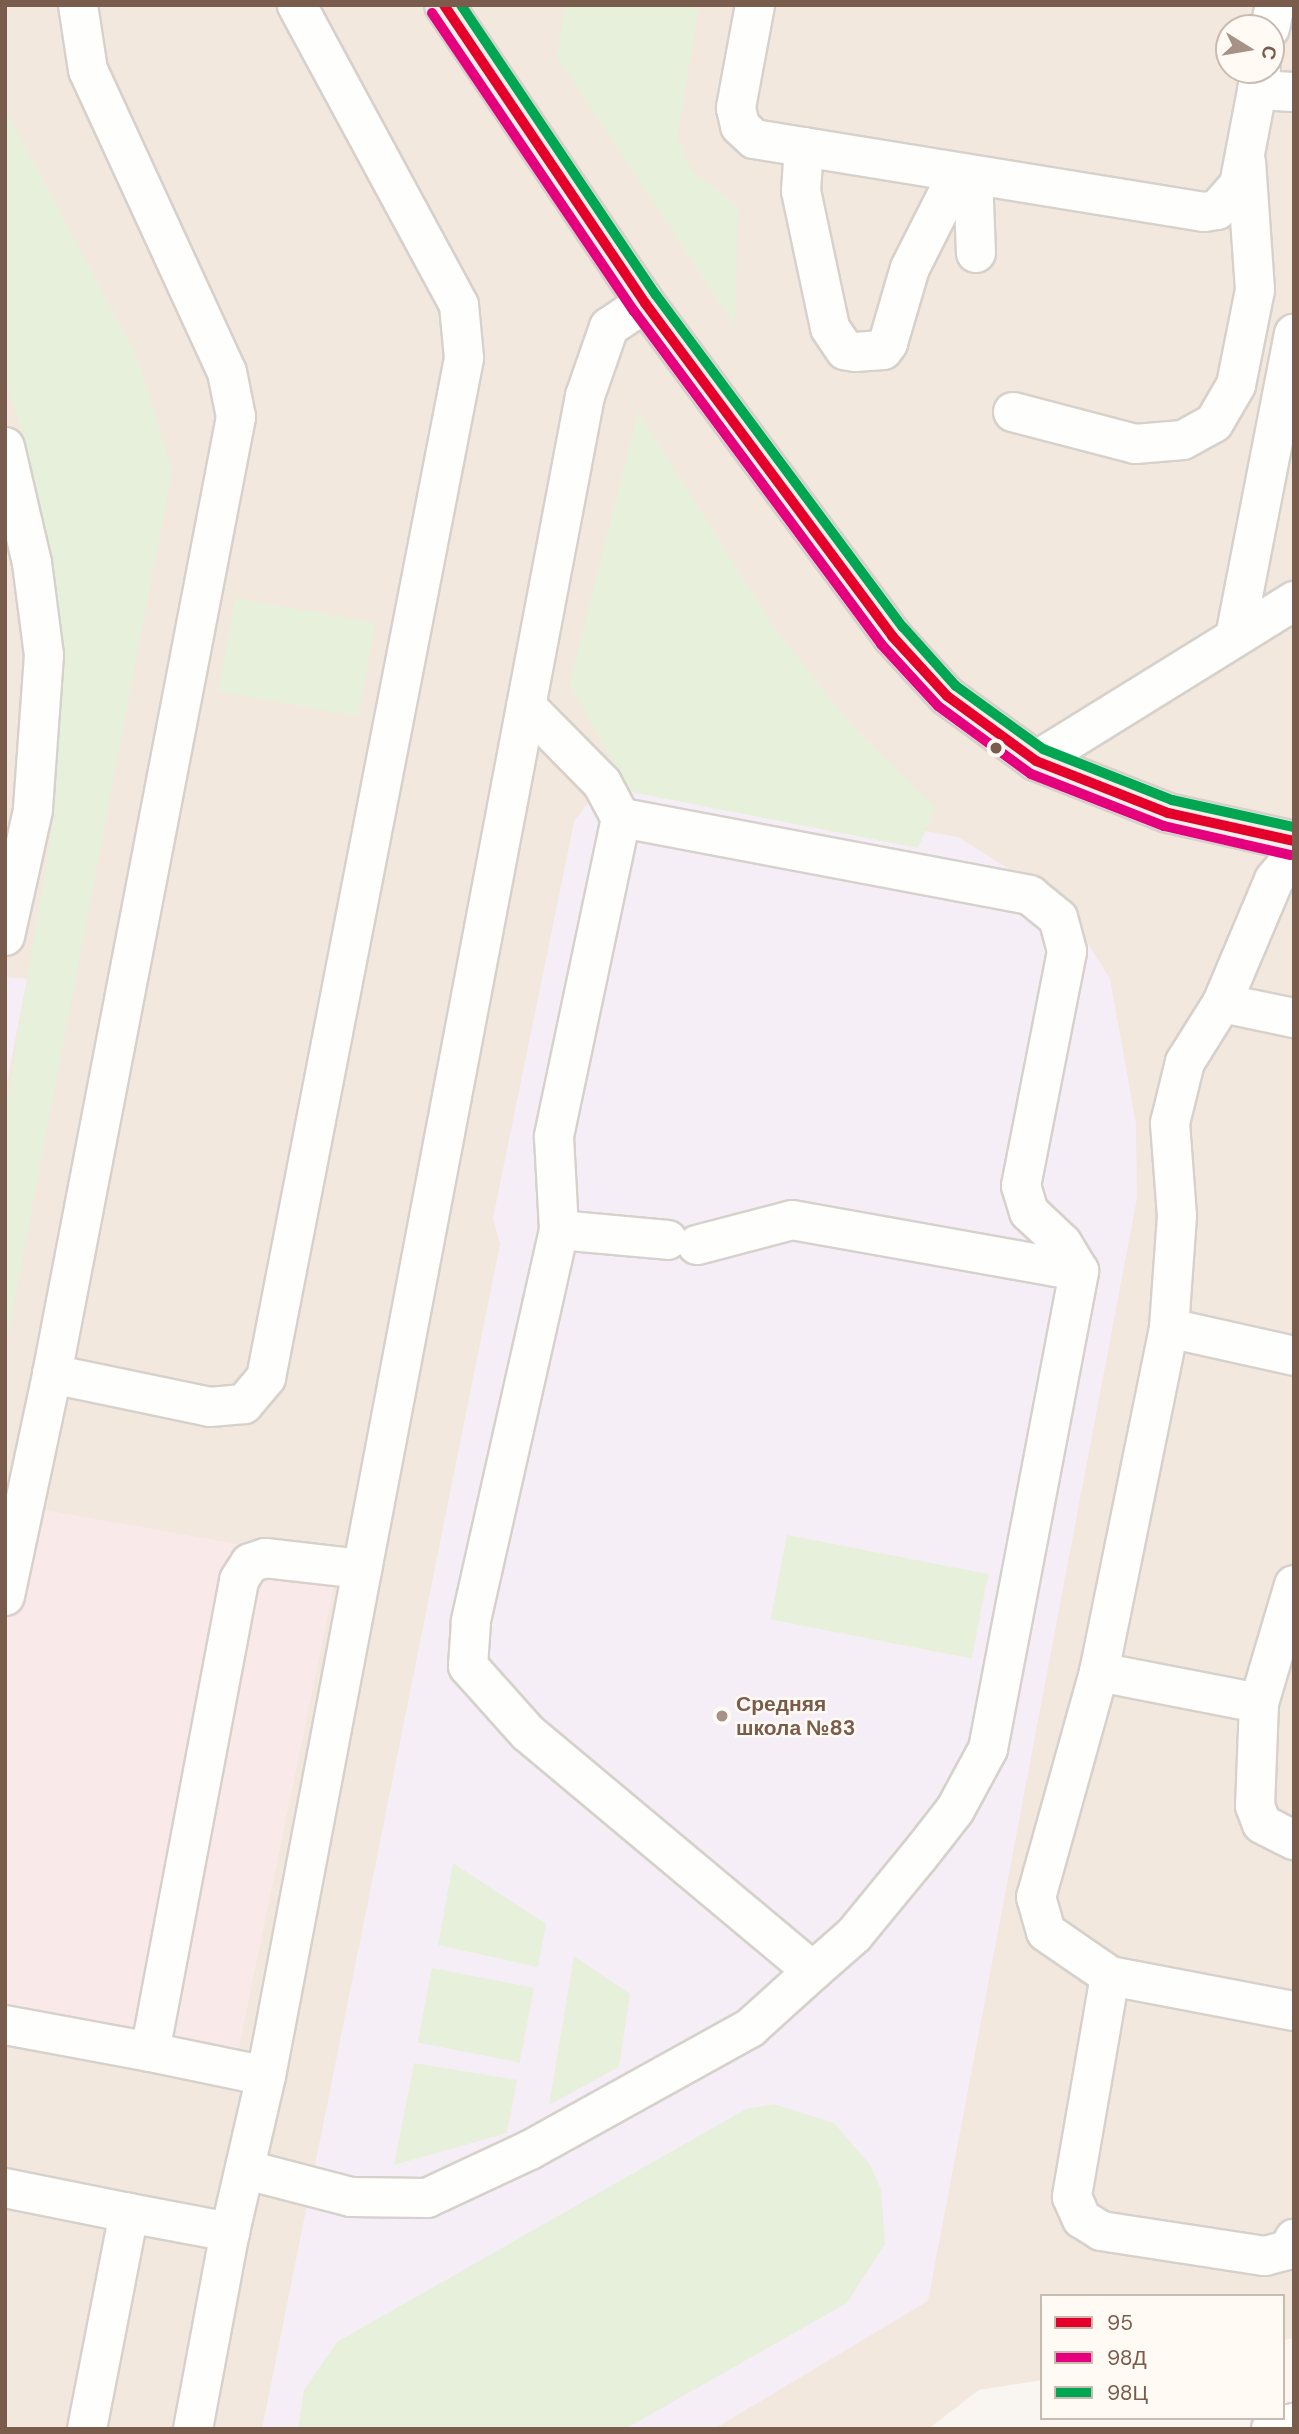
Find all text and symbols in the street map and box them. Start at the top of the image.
north arrow [1215,14,1285,84]
text: С [1256,44,1283,62]
unlabelled marker [989,741,1003,755]
place label: Средняя школа №83 [736,1691,855,1741]
marker: Средняя школа №83 [714,1708,730,1724]
legend [1040,2294,1285,2420]
text: 95 [1107,2309,1133,2337]
text: 98Д [1107,2344,1147,2372]
text: 98Ц [1107,2379,1148,2407]

